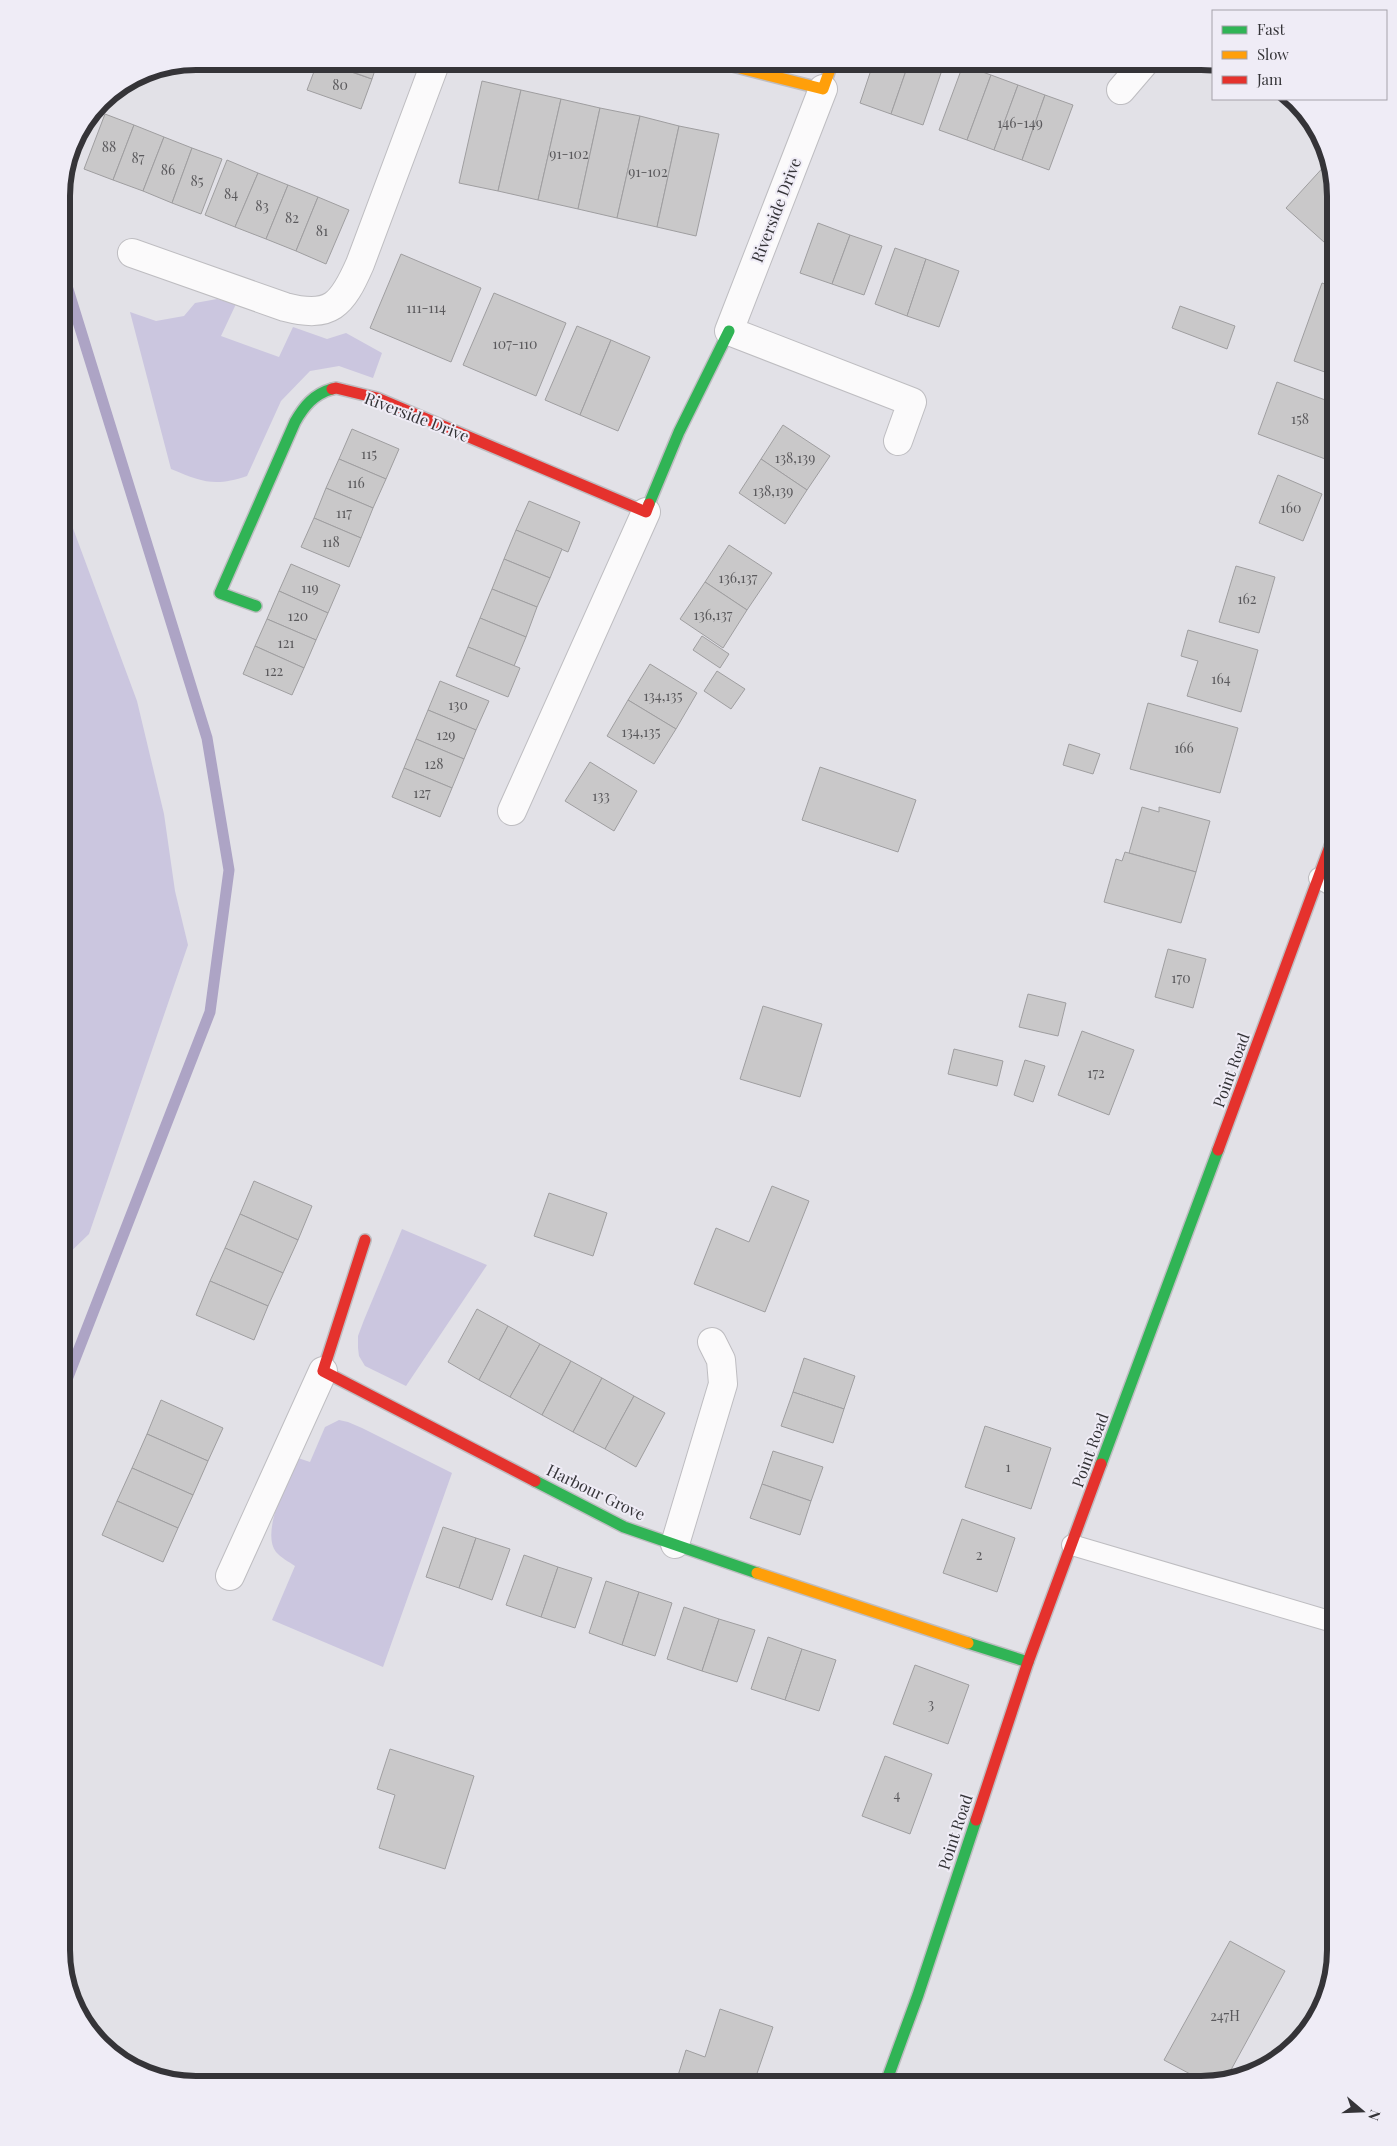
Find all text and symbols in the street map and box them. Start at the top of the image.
legend [1212,10,1387,100]
text: Fast [1257,19,1286,39]
text: Slow [1257,44,1289,64]
text: Jam [1256,69,1283,89]
house number: 80 [332,75,348,94]
house number: 146-149 [997,113,1043,132]
house number: 88 [102,137,116,156]
house number: 91-102 [549,144,589,163]
house number: 87 [132,148,145,167]
street label: Riverside Drive [746,155,805,265]
house number: 86 [161,160,175,179]
house number: 91-102 [628,162,668,181]
house number: 85 [190,171,204,190]
house number: 84 [224,184,238,203]
house number: 83 [255,196,269,215]
house number: 82 [285,208,299,227]
house number: 81 [316,221,328,240]
house number: 111-114 [406,298,446,317]
house number: 107-110 [493,334,537,353]
street label: Riverside Drive [362,387,472,446]
house number: 158 [1291,409,1309,428]
house number: 115 [361,444,377,463]
house number: 138,139 [775,448,815,467]
house number: 116 [347,473,365,492]
house number: 138,139 [753,481,793,500]
house number: 160 [1281,498,1301,517]
house number: 117 [336,503,352,522]
house number: 118 [322,532,340,551]
house number: 136,137 [718,568,758,587]
house number: 119 [301,578,319,597]
house number: 162 [1237,589,1257,608]
house number: 136,137 [693,605,733,624]
house number: 120 [288,606,308,625]
house number: 121 [277,633,295,652]
house number: 122 [265,661,284,680]
house number: 164 [1211,669,1231,688]
house number: 134,135 [644,686,683,705]
house number: 130 [448,695,468,714]
house number: 134,135 [622,722,661,741]
house number: 129 [436,725,456,744]
house number: 166 [1174,738,1194,757]
house number: 128 [424,754,444,773]
house number: 127 [413,783,431,802]
house number: 133 [592,786,610,805]
house number: 170 [1171,968,1191,987]
street label: Point Road [1207,1030,1254,1110]
house number: 172 [1087,1063,1105,1082]
street label: Point Road [1066,1410,1113,1490]
house number: 1 [1005,1457,1011,1476]
street label: Harbour Grove [543,1459,649,1524]
house number: 2 [976,1545,983,1564]
house number: 3 [928,1694,934,1713]
house number: 4 [894,1785,901,1804]
street label: Point Road [932,1792,977,1872]
house number: 247H [1210,2006,1240,2025]
north arrow [1337,2086,1387,2136]
text: N [1364,2108,1385,2123]

